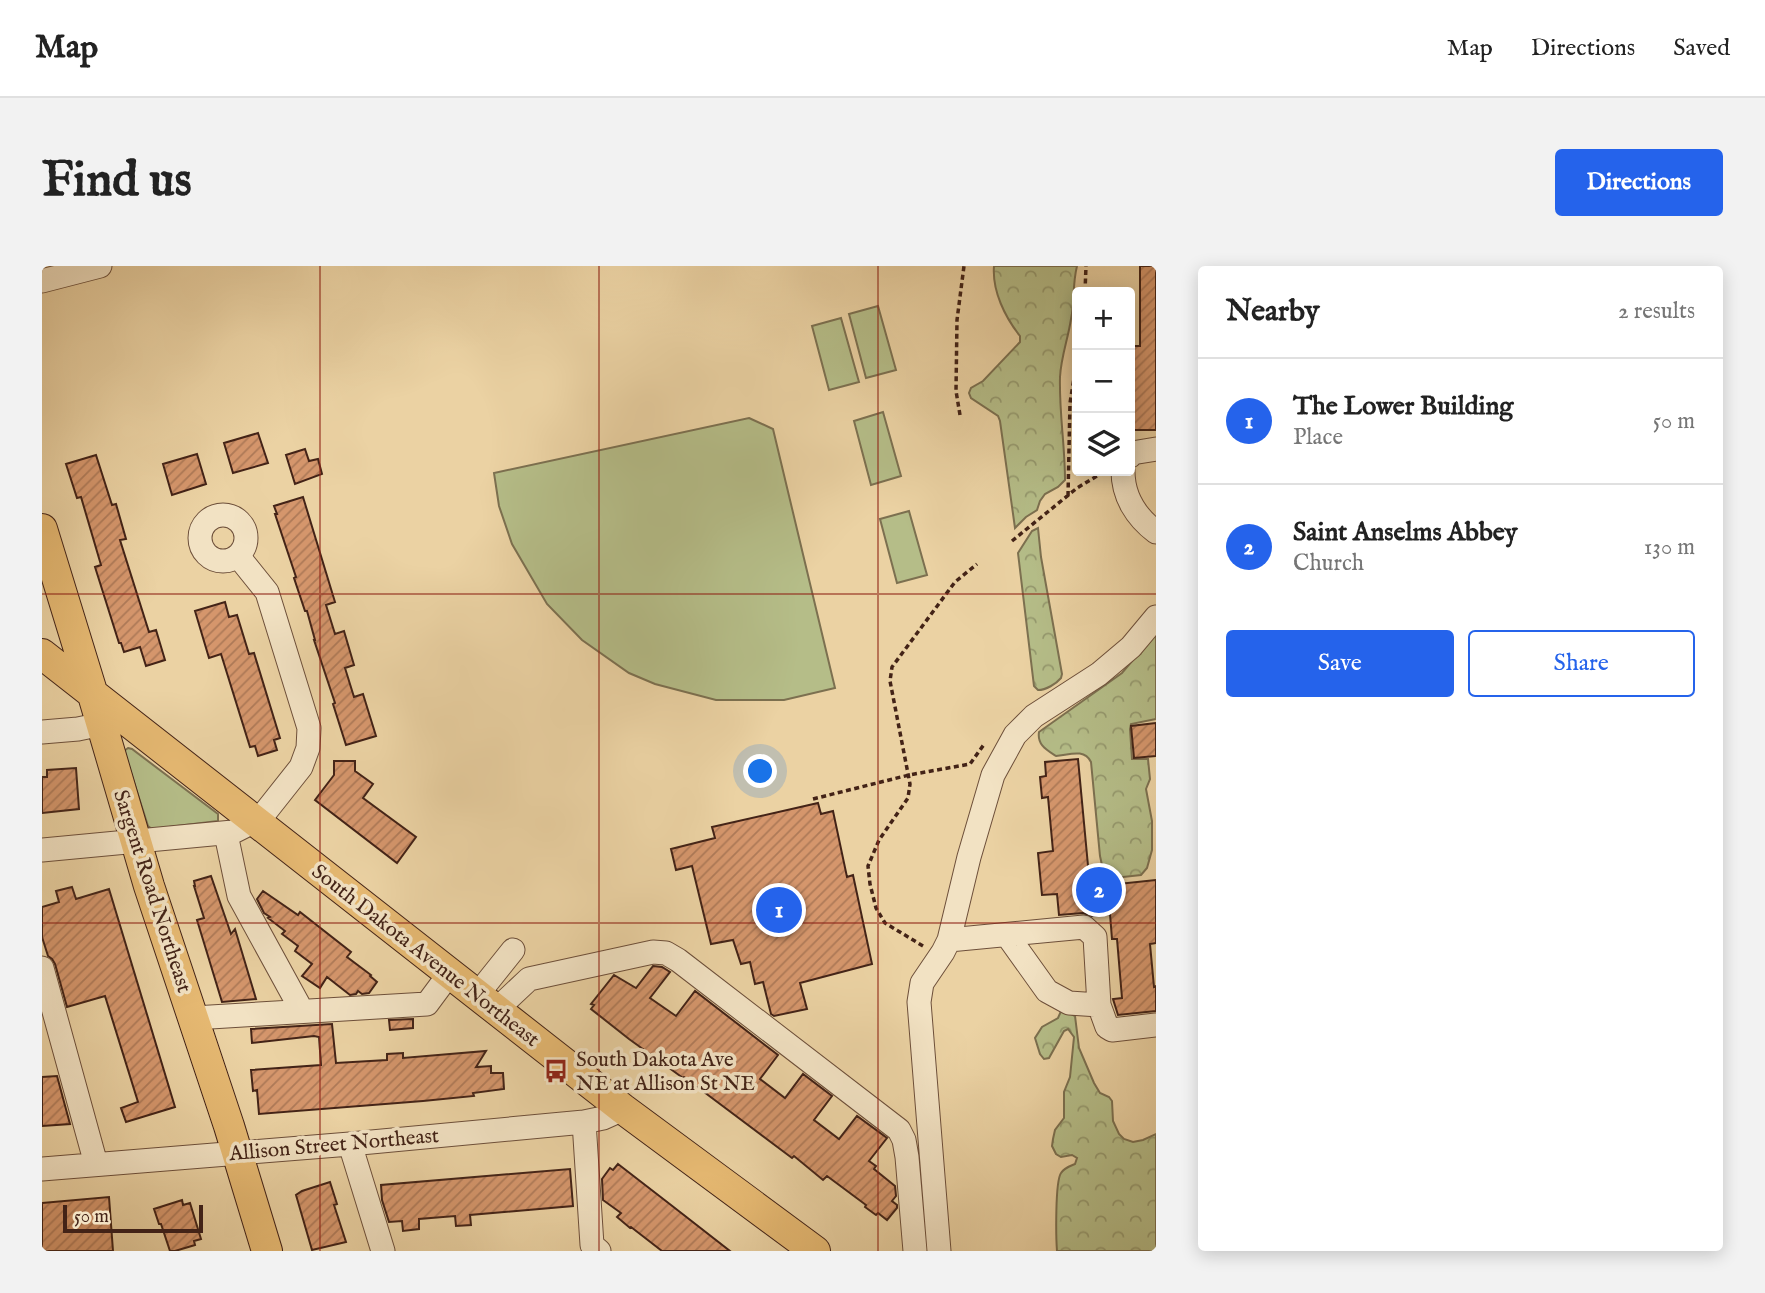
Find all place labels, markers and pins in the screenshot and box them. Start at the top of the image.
pin: 2 [1076,864,1122,916]
pin: 1 [756,884,802,936]
place label: South Dakota Ave NE at Allison St NE [576,1047,755,1098]
bus stop icon: South Dakota Ave NE at Allison St NE [542,1057,570,1085]

